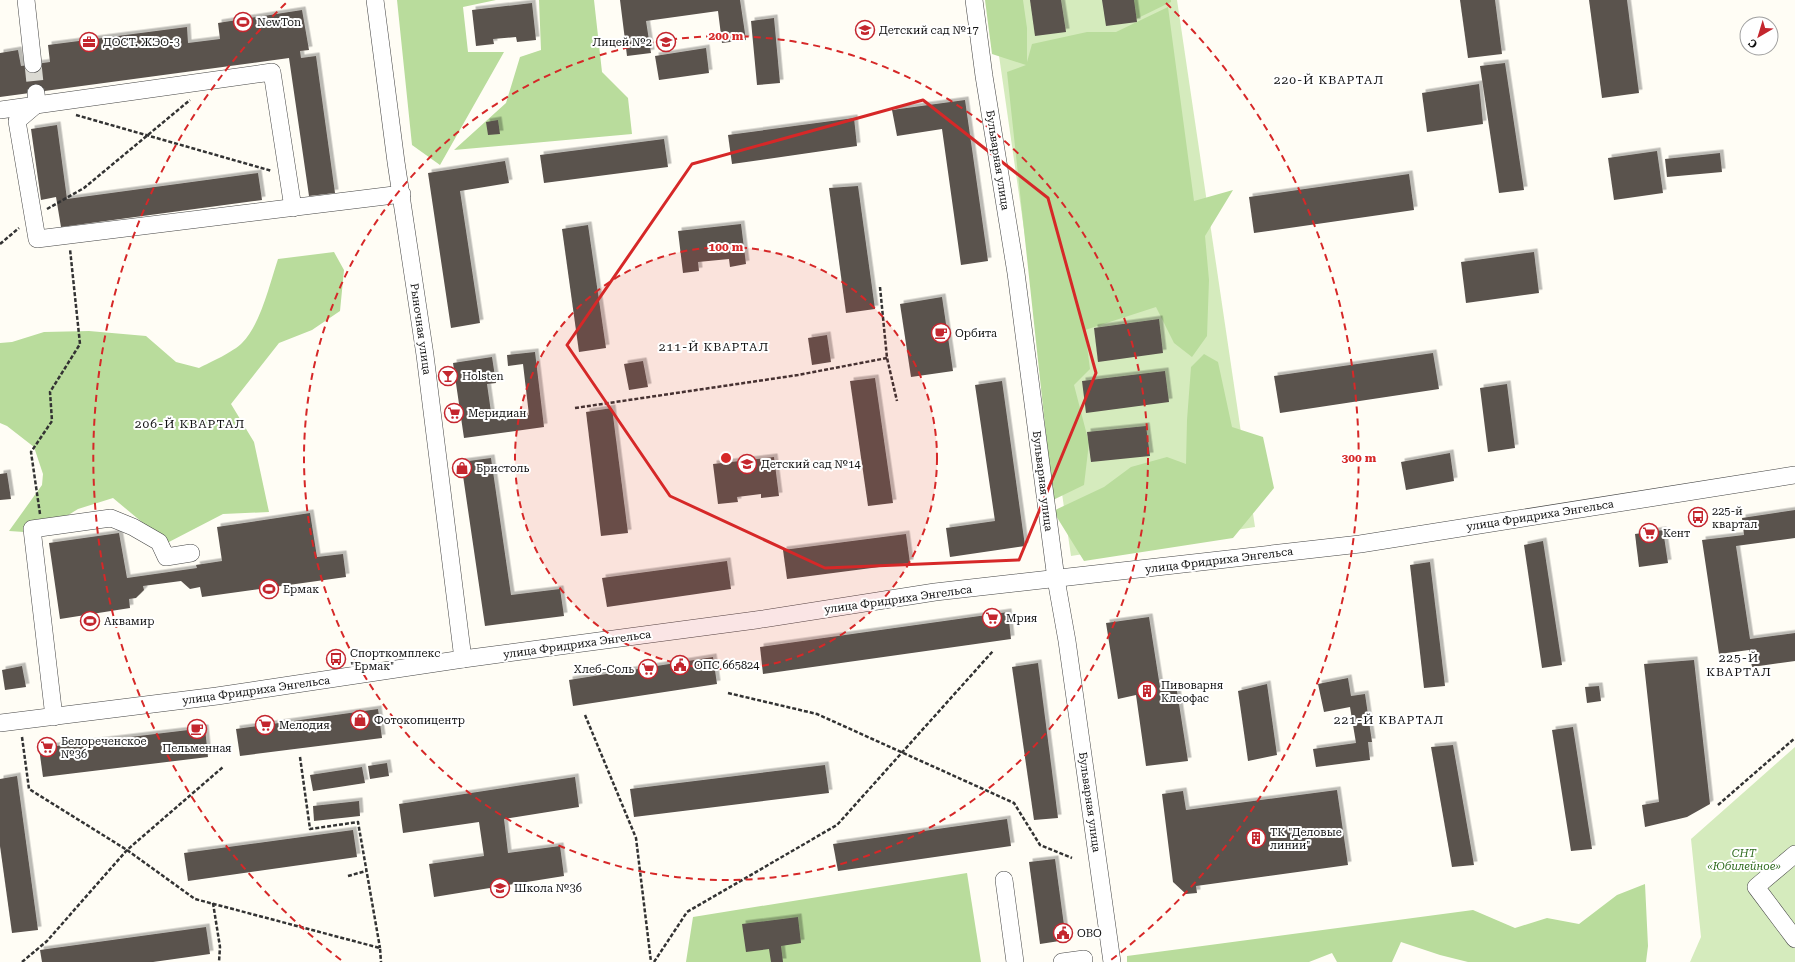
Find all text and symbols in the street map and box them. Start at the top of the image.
sports icon: NewTon [232,11,254,33]
place label: NewTon [257,16,301,29]
north arrow [1739,16,1779,56]
school or university icon: Детский сад №17 [854,19,876,41]
place label: Детский сад №17 [879,24,979,37]
text: 200 m [709,29,744,43]
office icon: ДОСТ. ЖЭО-3 [78,31,100,53]
school or university icon: Лицей №2 [655,31,677,53]
place label: ДОСТ. ЖЭО-3 [103,36,180,49]
place label: Лицей №2 [593,36,652,49]
text: С [1746,36,1760,51]
district label: 220-Й КВАРТАЛ [1274,73,1384,87]
street label: Бульварная улица [983,109,1012,211]
text: 100 m [709,240,744,254]
street label: Рыночная улица [408,282,433,376]
cafe icon: Орбита [930,322,952,344]
place label: Орбита [955,327,997,340]
district label: 211-Й КВАРТАЛ [659,340,769,354]
bar icon: Holsten [437,365,459,387]
place label: Holsten [462,370,504,383]
supermarket icon: Меридиан [443,402,465,424]
place label: Меридиан [468,407,526,420]
district label: 206-Й КВАРТАЛ [135,417,245,431]
street label: Бульварная улица [1030,430,1055,532]
centre of rings [719,451,733,465]
text: 300 m [1342,451,1377,465]
school or university icon: Детский сад №14 [736,453,758,475]
shop icon: Бристоль [451,457,473,479]
place label: Детский сад №14 [761,458,861,471]
place label: Бристоль [476,462,530,475]
street label: улица Фридриха Энгельса [1465,497,1615,534]
place label: 225-й квартал [1712,505,1758,531]
bus stop icon: 225-й квартал [1687,506,1709,528]
supermarket icon: Кент [1638,522,1660,544]
place label: Кент [1663,527,1690,540]
street label: улица Фридриха Энгельса [1144,545,1294,576]
sports icon: Ермак [258,578,280,600]
place label: Ермак [283,583,319,596]
street label: улица Фридриха Энгельса [823,583,973,616]
supermarket icon: Мрия [981,607,1003,629]
sports icon: Аквамир [79,610,101,632]
place label: Мрия [1006,612,1037,625]
place label: Аквамир [104,615,154,628]
street label: улица Фридриха Энгельса [502,628,652,661]
place label: Спорткомплекс "Ермак" [350,647,440,673]
bus stop icon: Спорткомплекс "Ермак" [325,648,347,670]
district label: 225-Й КВАРТАЛ [1706,651,1772,679]
public building icon: ОПС 665824 [669,654,691,676]
supermarket icon: Хлеб-Соль [637,658,659,680]
place label: ОПС 665824 [694,659,760,672]
place label: Хлеб-Соль [574,663,634,676]
street label: улица Фридриха Энгельса [181,674,331,707]
place label: Пивоварня Клеофас [1161,679,1223,705]
building icon: Пивоварня Клеофас [1136,680,1158,702]
shop icon: Фотокопицентр [349,709,371,731]
district label: 221-Й КВАРТАЛ [1334,713,1444,727]
supermarket icon: Мелодия [254,714,276,736]
place label: Фотокопицентр [374,714,465,727]
cafe icon: Пельменная [186,718,208,740]
place label: Мелодия [279,719,330,732]
place label: Белореченское №36 [61,735,147,761]
supermarket icon: Белореченское №36 [36,736,58,758]
place label: Пельменная [162,742,232,755]
street label: Бульварная улица [1076,751,1103,853]
place label: ТК "Деловые линии" [1270,826,1342,852]
building icon: ТК "Деловые линии" [1245,827,1267,849]
park label: СНТ «Юбилейное» [1707,847,1781,873]
school or university icon: Школа №36 [489,877,511,899]
place label: Школа №36 [514,882,582,895]
public building icon: ОВО [1052,922,1074,944]
place label: ОВО [1077,927,1102,940]

